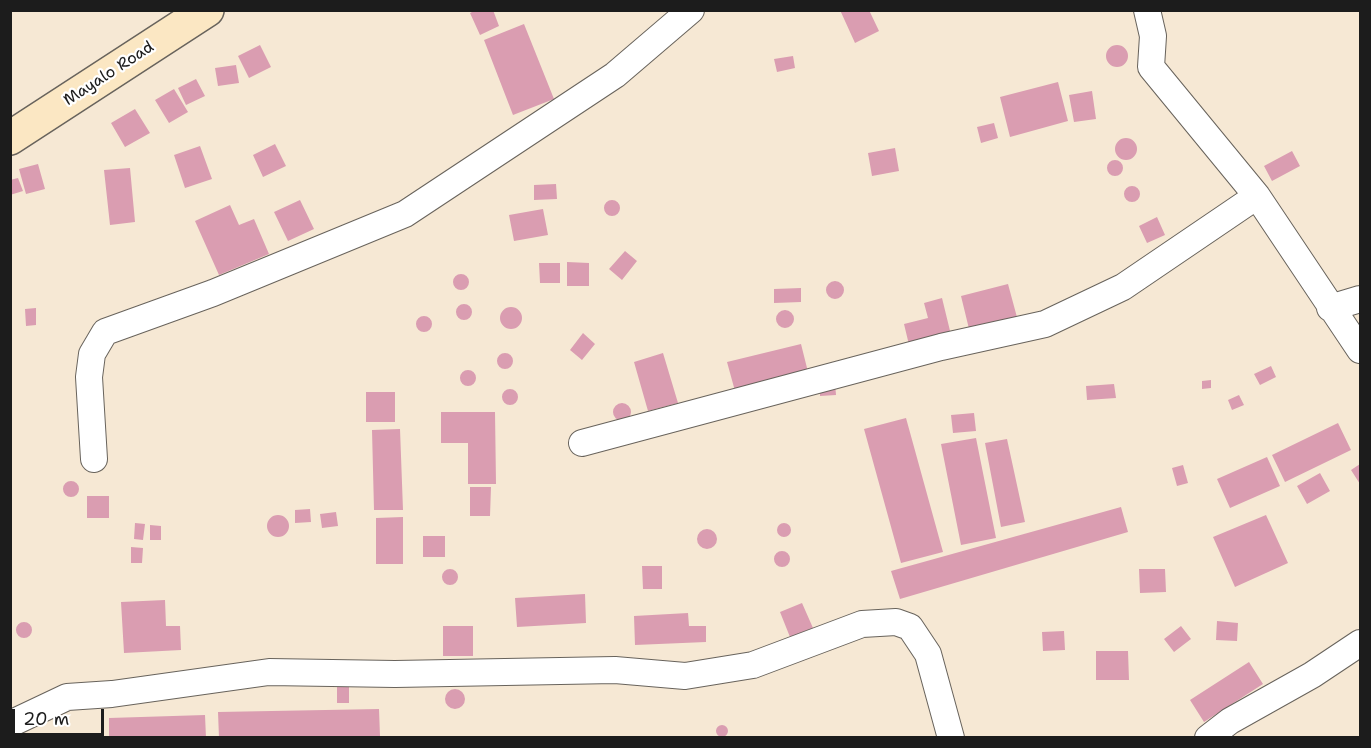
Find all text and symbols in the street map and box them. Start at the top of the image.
street label: Mayalo Road [60,38,158,110]
scale bar [15,697,106,735]
text: 20 m [23,707,69,731]

